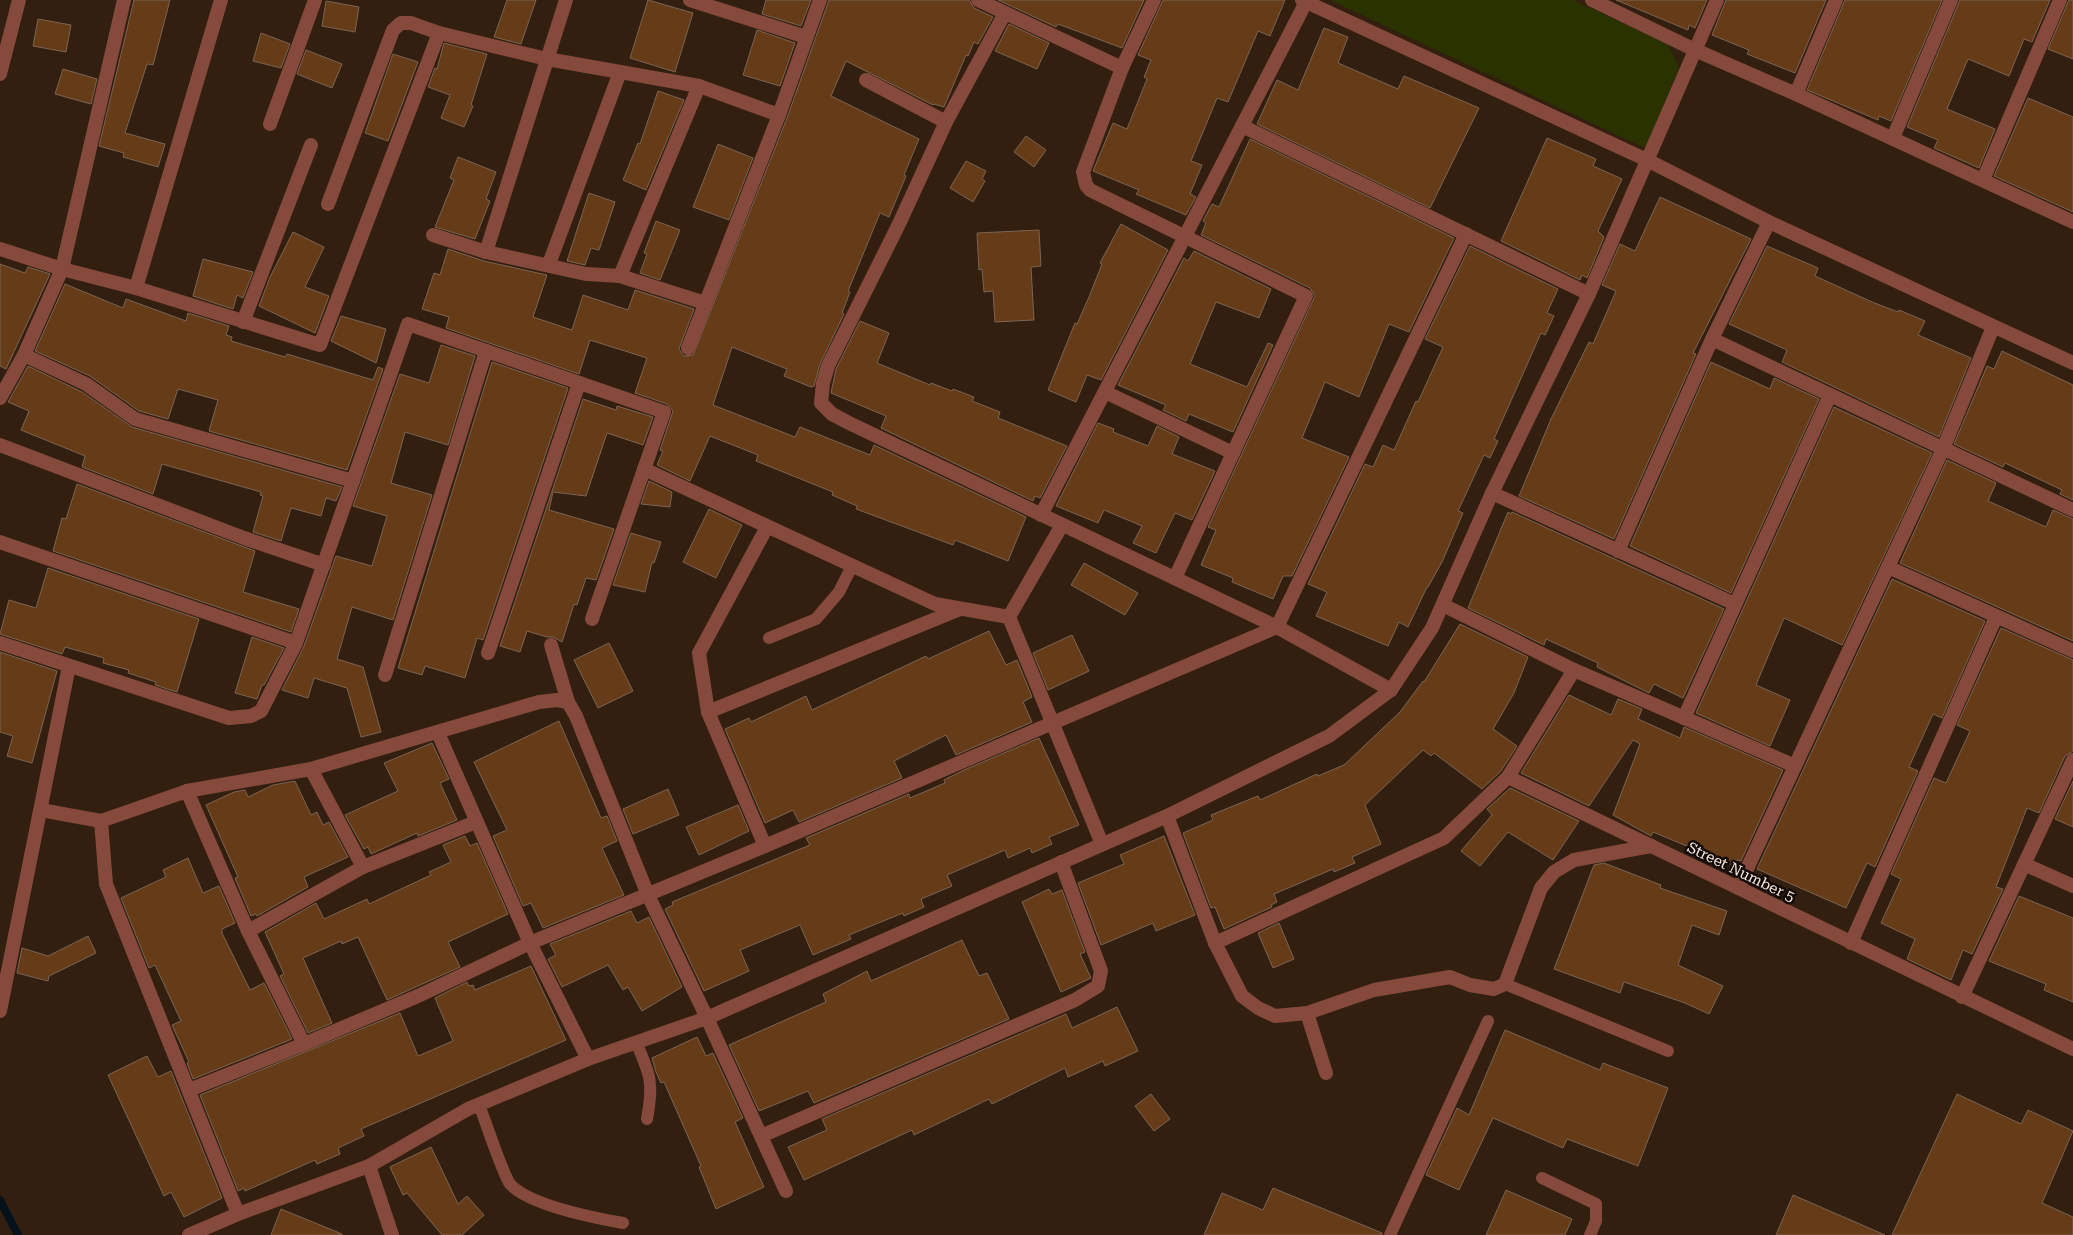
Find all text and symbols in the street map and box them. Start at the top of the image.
street label: Street Number 5 [1684,838,1798,906]

